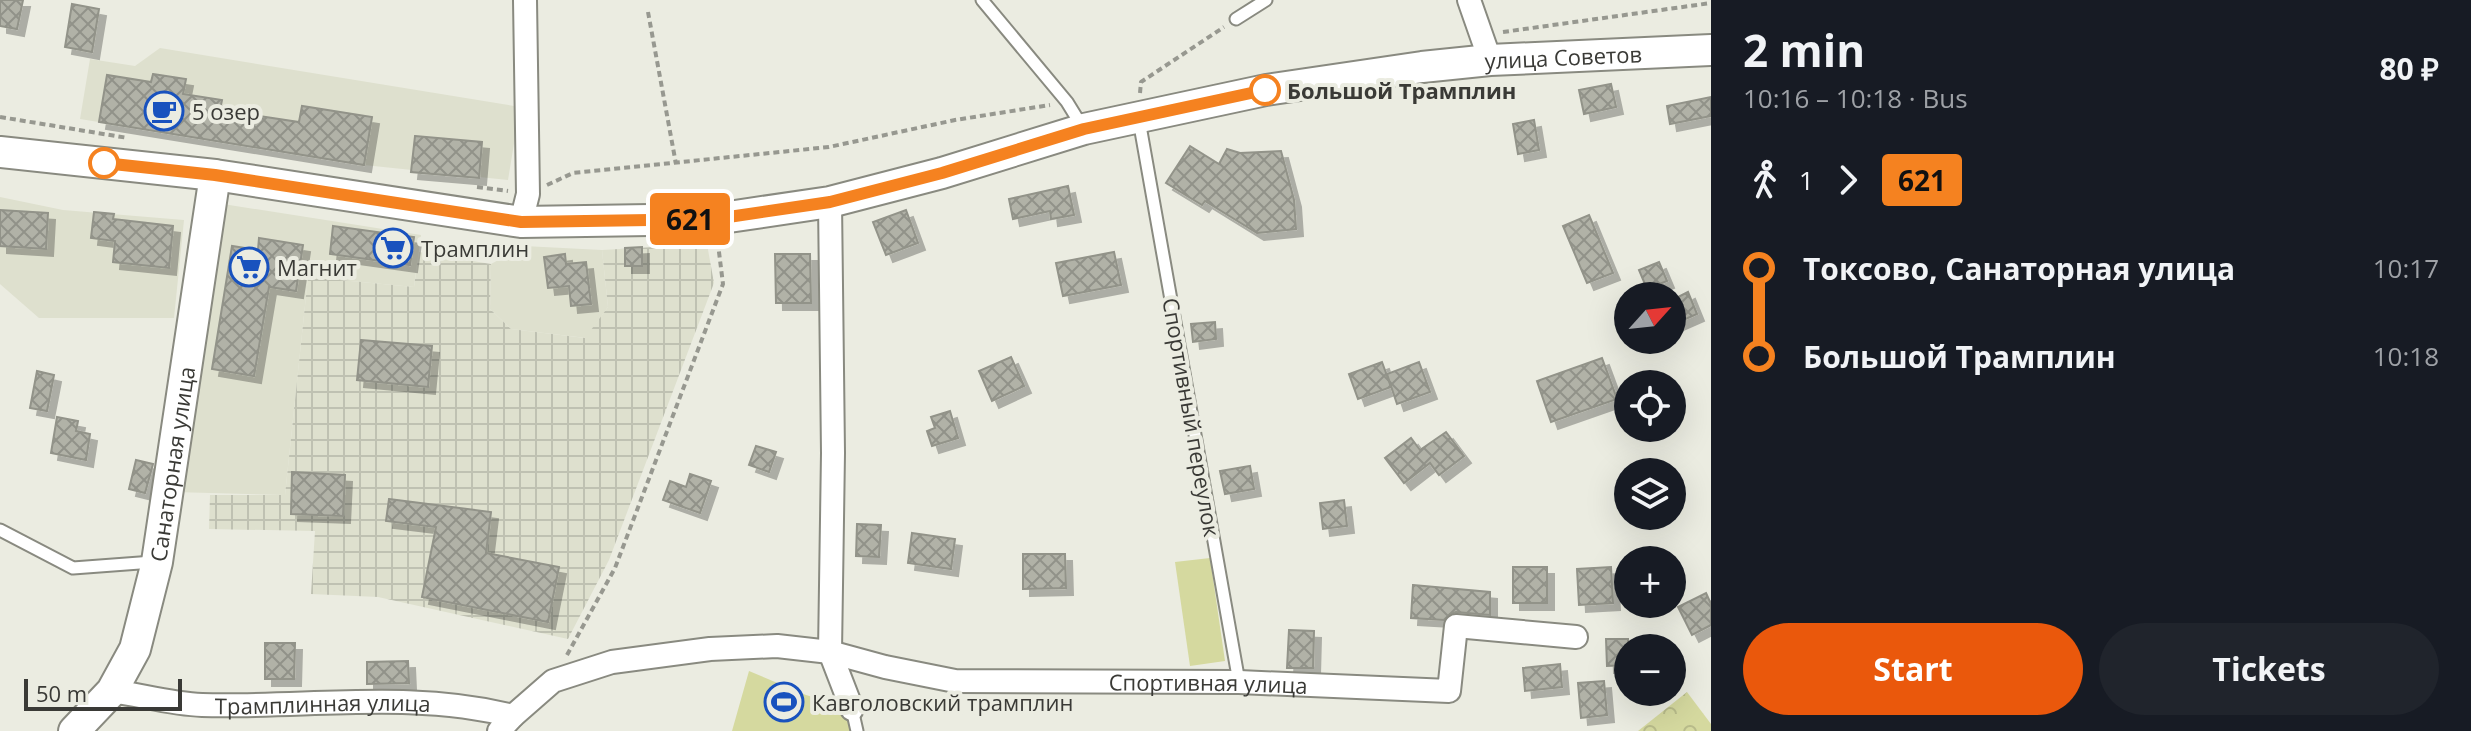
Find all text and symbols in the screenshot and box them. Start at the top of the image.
text: 2 min [1743,20,1865,80]
street label: улица Советов [1484,38,1643,75]
text: 80 ₽ [2379,48,2439,89]
marker: Большой Трамплин [1250,75,1280,105]
place label: Большой Трамплин [1287,75,1516,105]
text: 10:16 – 10:18 · Bus [1743,80,1968,116]
cafe icon: 5 озер [143,90,185,132]
place label: 5 озер [192,96,260,126]
unlabelled marker [89,148,119,178]
icon: walk [1743,158,1787,202]
icon: forward [1826,158,1870,202]
text: 621 [1898,161,1946,199]
text: 1 [1799,162,1814,198]
line badge: 621 [644,193,736,245]
text: 621 [666,200,714,238]
supermarket icon: Трамплин [372,227,414,269]
place label: Трамплин [421,233,529,263]
supermarket icon: Магнит [228,246,270,288]
text: Токсово, Санаторная улица [1803,248,2235,289]
text: 10:17 [2373,250,2439,286]
place label: Магнит [277,252,357,282]
north arrow [1614,282,1686,354]
map controls [1614,282,1686,706]
street label: Спортивный переулок [1156,295,1228,539]
text: Большой Трамплин [1803,336,2116,377]
text: 10:18 [2373,338,2439,374]
street label: Санаторная улица [142,364,201,564]
button: locate [1614,370,1686,442]
button: layers [1614,458,1686,530]
button: + [1614,546,1686,618]
button: Start [1743,623,2083,715]
button: Tickets [2099,623,2439,715]
button: − [1614,634,1686,706]
street label: Спортивная улица [1109,667,1308,700]
scale bar [24,675,182,711]
text: 50 m [36,678,87,708]
sports icon: Кавголовский трамплин [763,681,805,723]
street label: Трамплинная улица [215,687,432,720]
place label: Кавголовский трамплин [812,687,1073,717]

